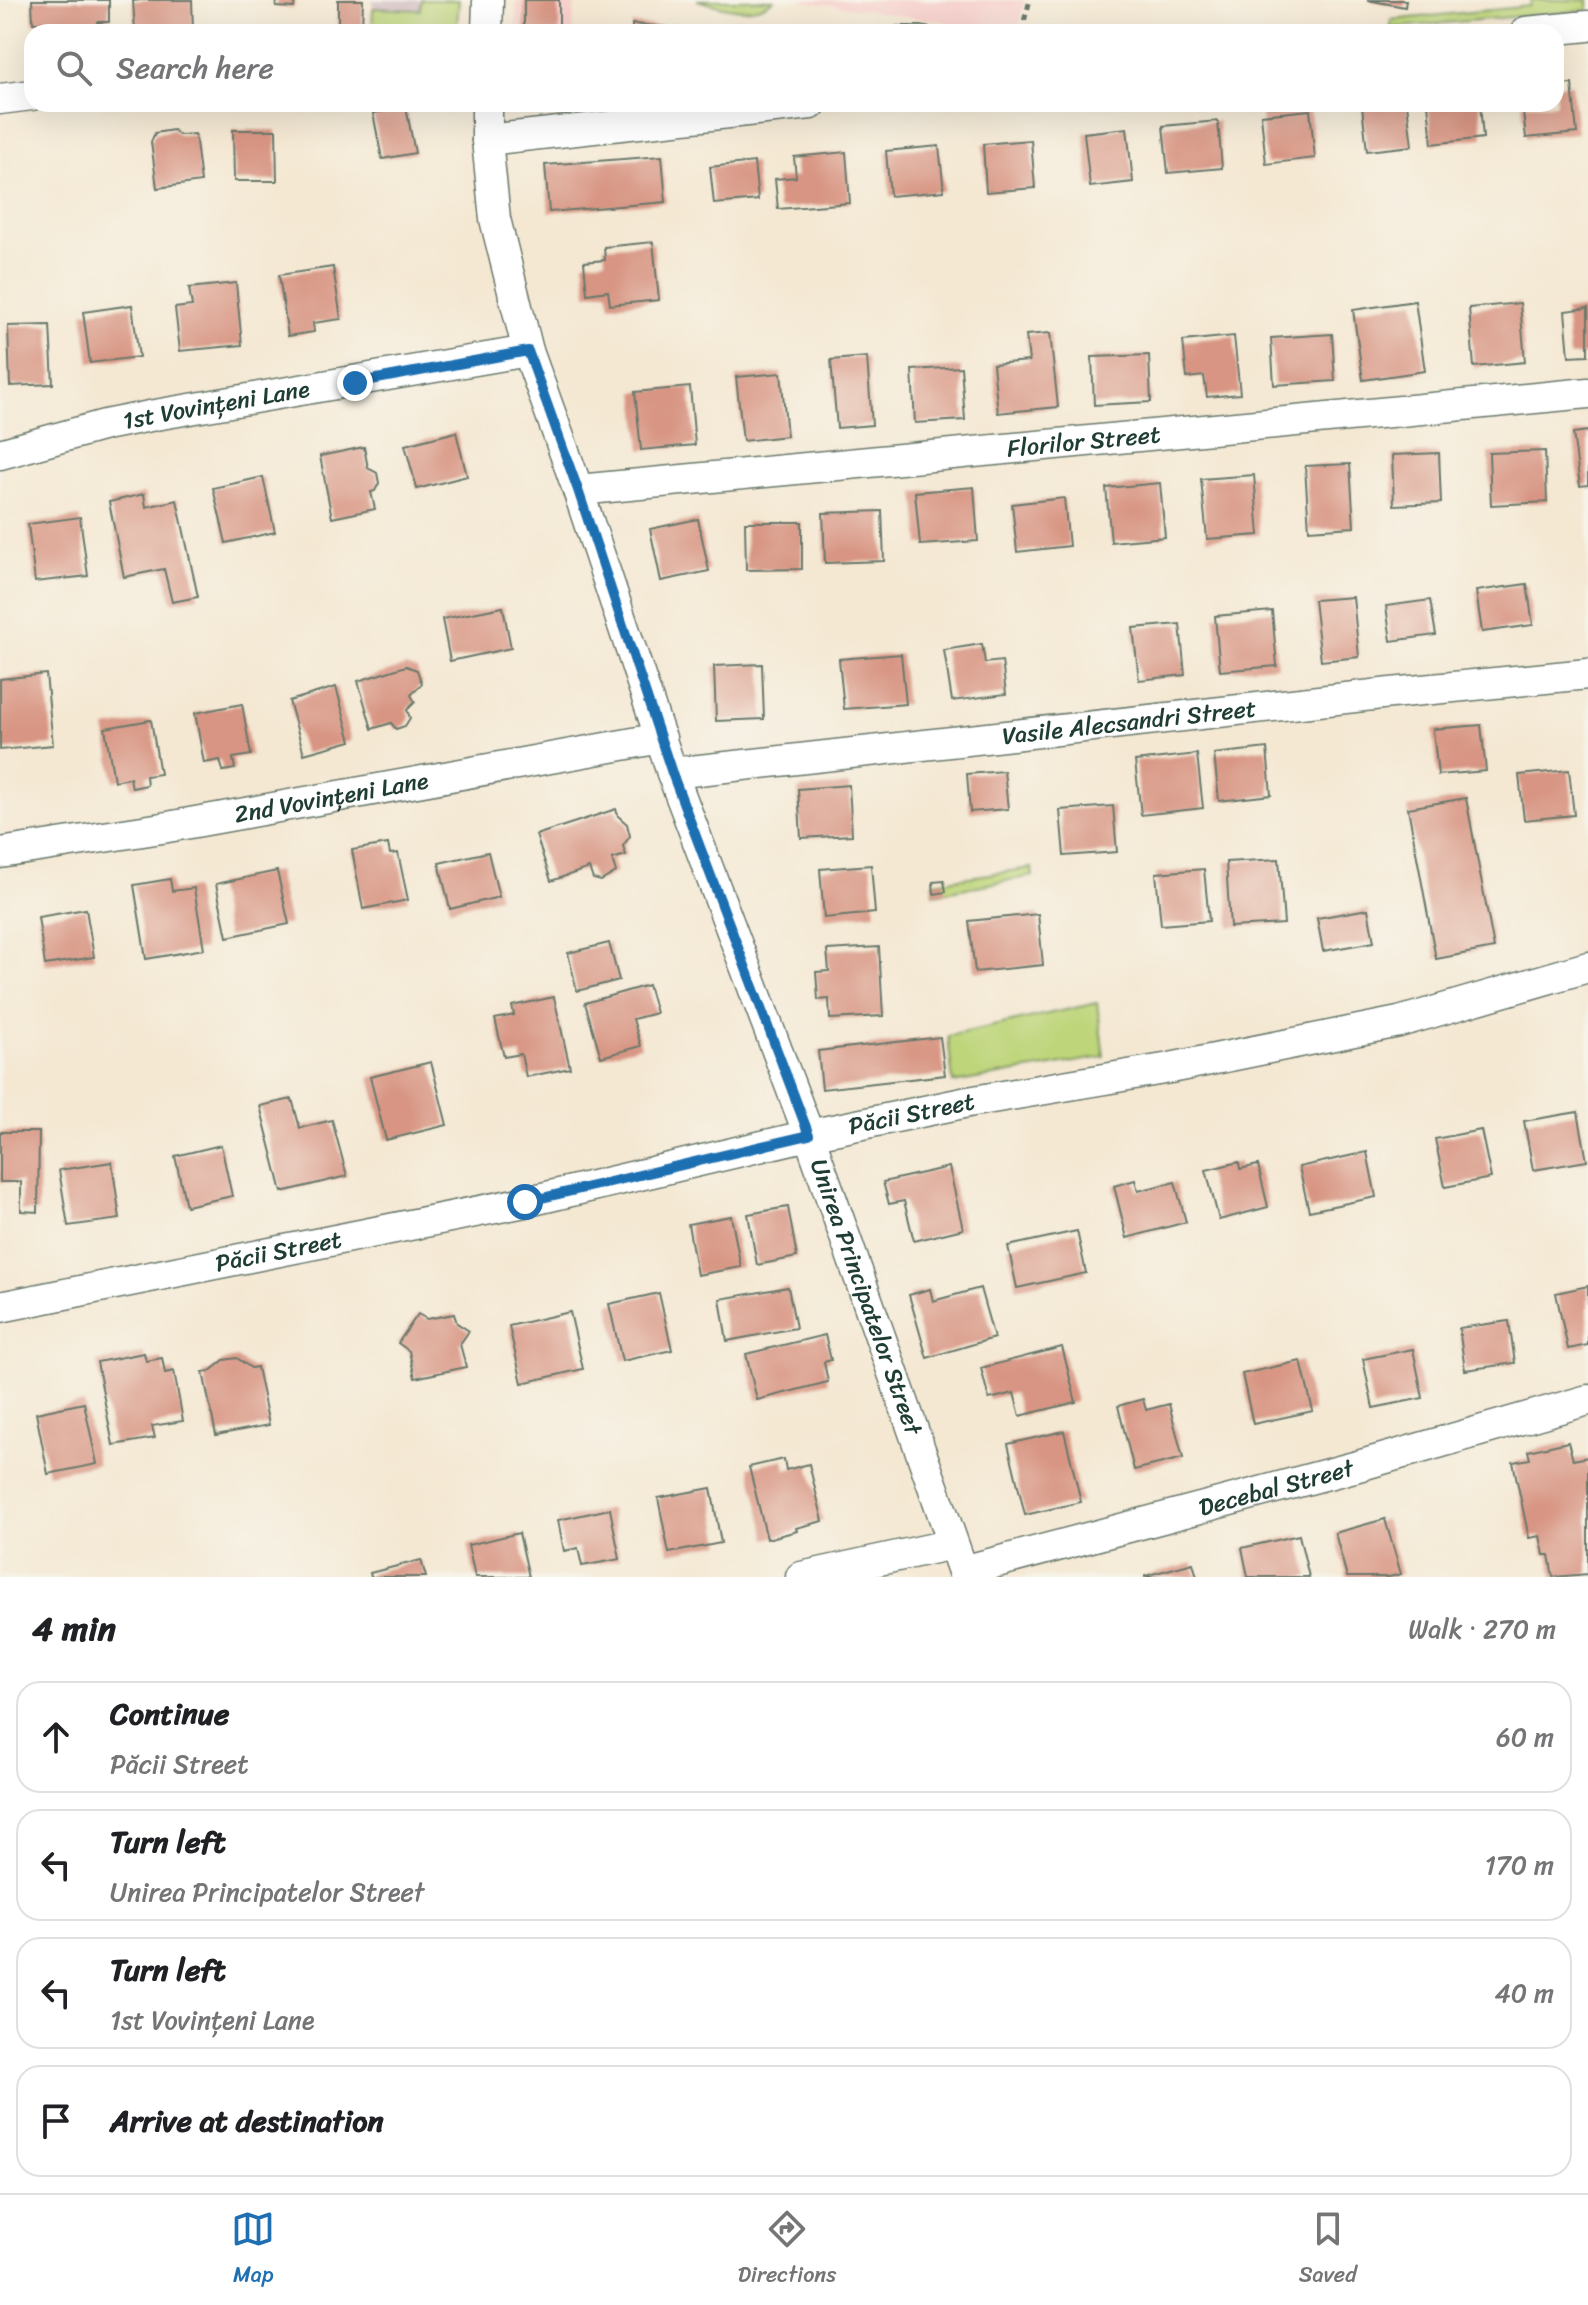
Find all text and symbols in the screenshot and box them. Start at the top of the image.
search box [24,24,1564,112]
text: Search here [116,41,274,95]
icon: search [52,46,96,90]
route end [337,365,373,401]
street label: 1st Vovințeni Lane [119,368,313,442]
street label: Florilor Street [1005,413,1162,470]
street label: Vasile Alecsandri Street [1000,687,1258,757]
street label: 2nd Vovințeni Lane [231,759,432,836]
street label: Păcii Street [845,1080,978,1147]
street label: Unirea Principatelor Street [798,1153,935,1442]
route start [507,1184,543,1220]
street label: Păcii Street [212,1218,345,1284]
street label: Decebal Street [1194,1447,1360,1528]
text: 4 min [32,1599,116,1659]
text: Walk · 270 m [1408,1606,1556,1652]
text: Continue [110,1687,229,1741]
text: 60 m [1496,1714,1554,1760]
icon: ahead [34,1715,78,1759]
text: Păcii Street [110,1741,249,1787]
text: Turn left [110,1815,226,1869]
text: 170 m [1485,1842,1554,1888]
icon: left [34,1843,78,1887]
text: Unirea Principatelor Street [110,1869,424,1915]
text: Turn left [110,1943,226,1997]
text: 40 m [1495,1970,1554,2016]
icon: left [34,1971,78,2015]
text: 1st Vovințeni Lane [110,1997,315,2043]
text: Arrive at destination [110,2094,384,2148]
icon: arrive [34,2099,78,2143]
tab: Map [231,2207,275,2294]
tab: Directions [738,2207,836,2294]
tab: Saved [1299,2207,1357,2294]

